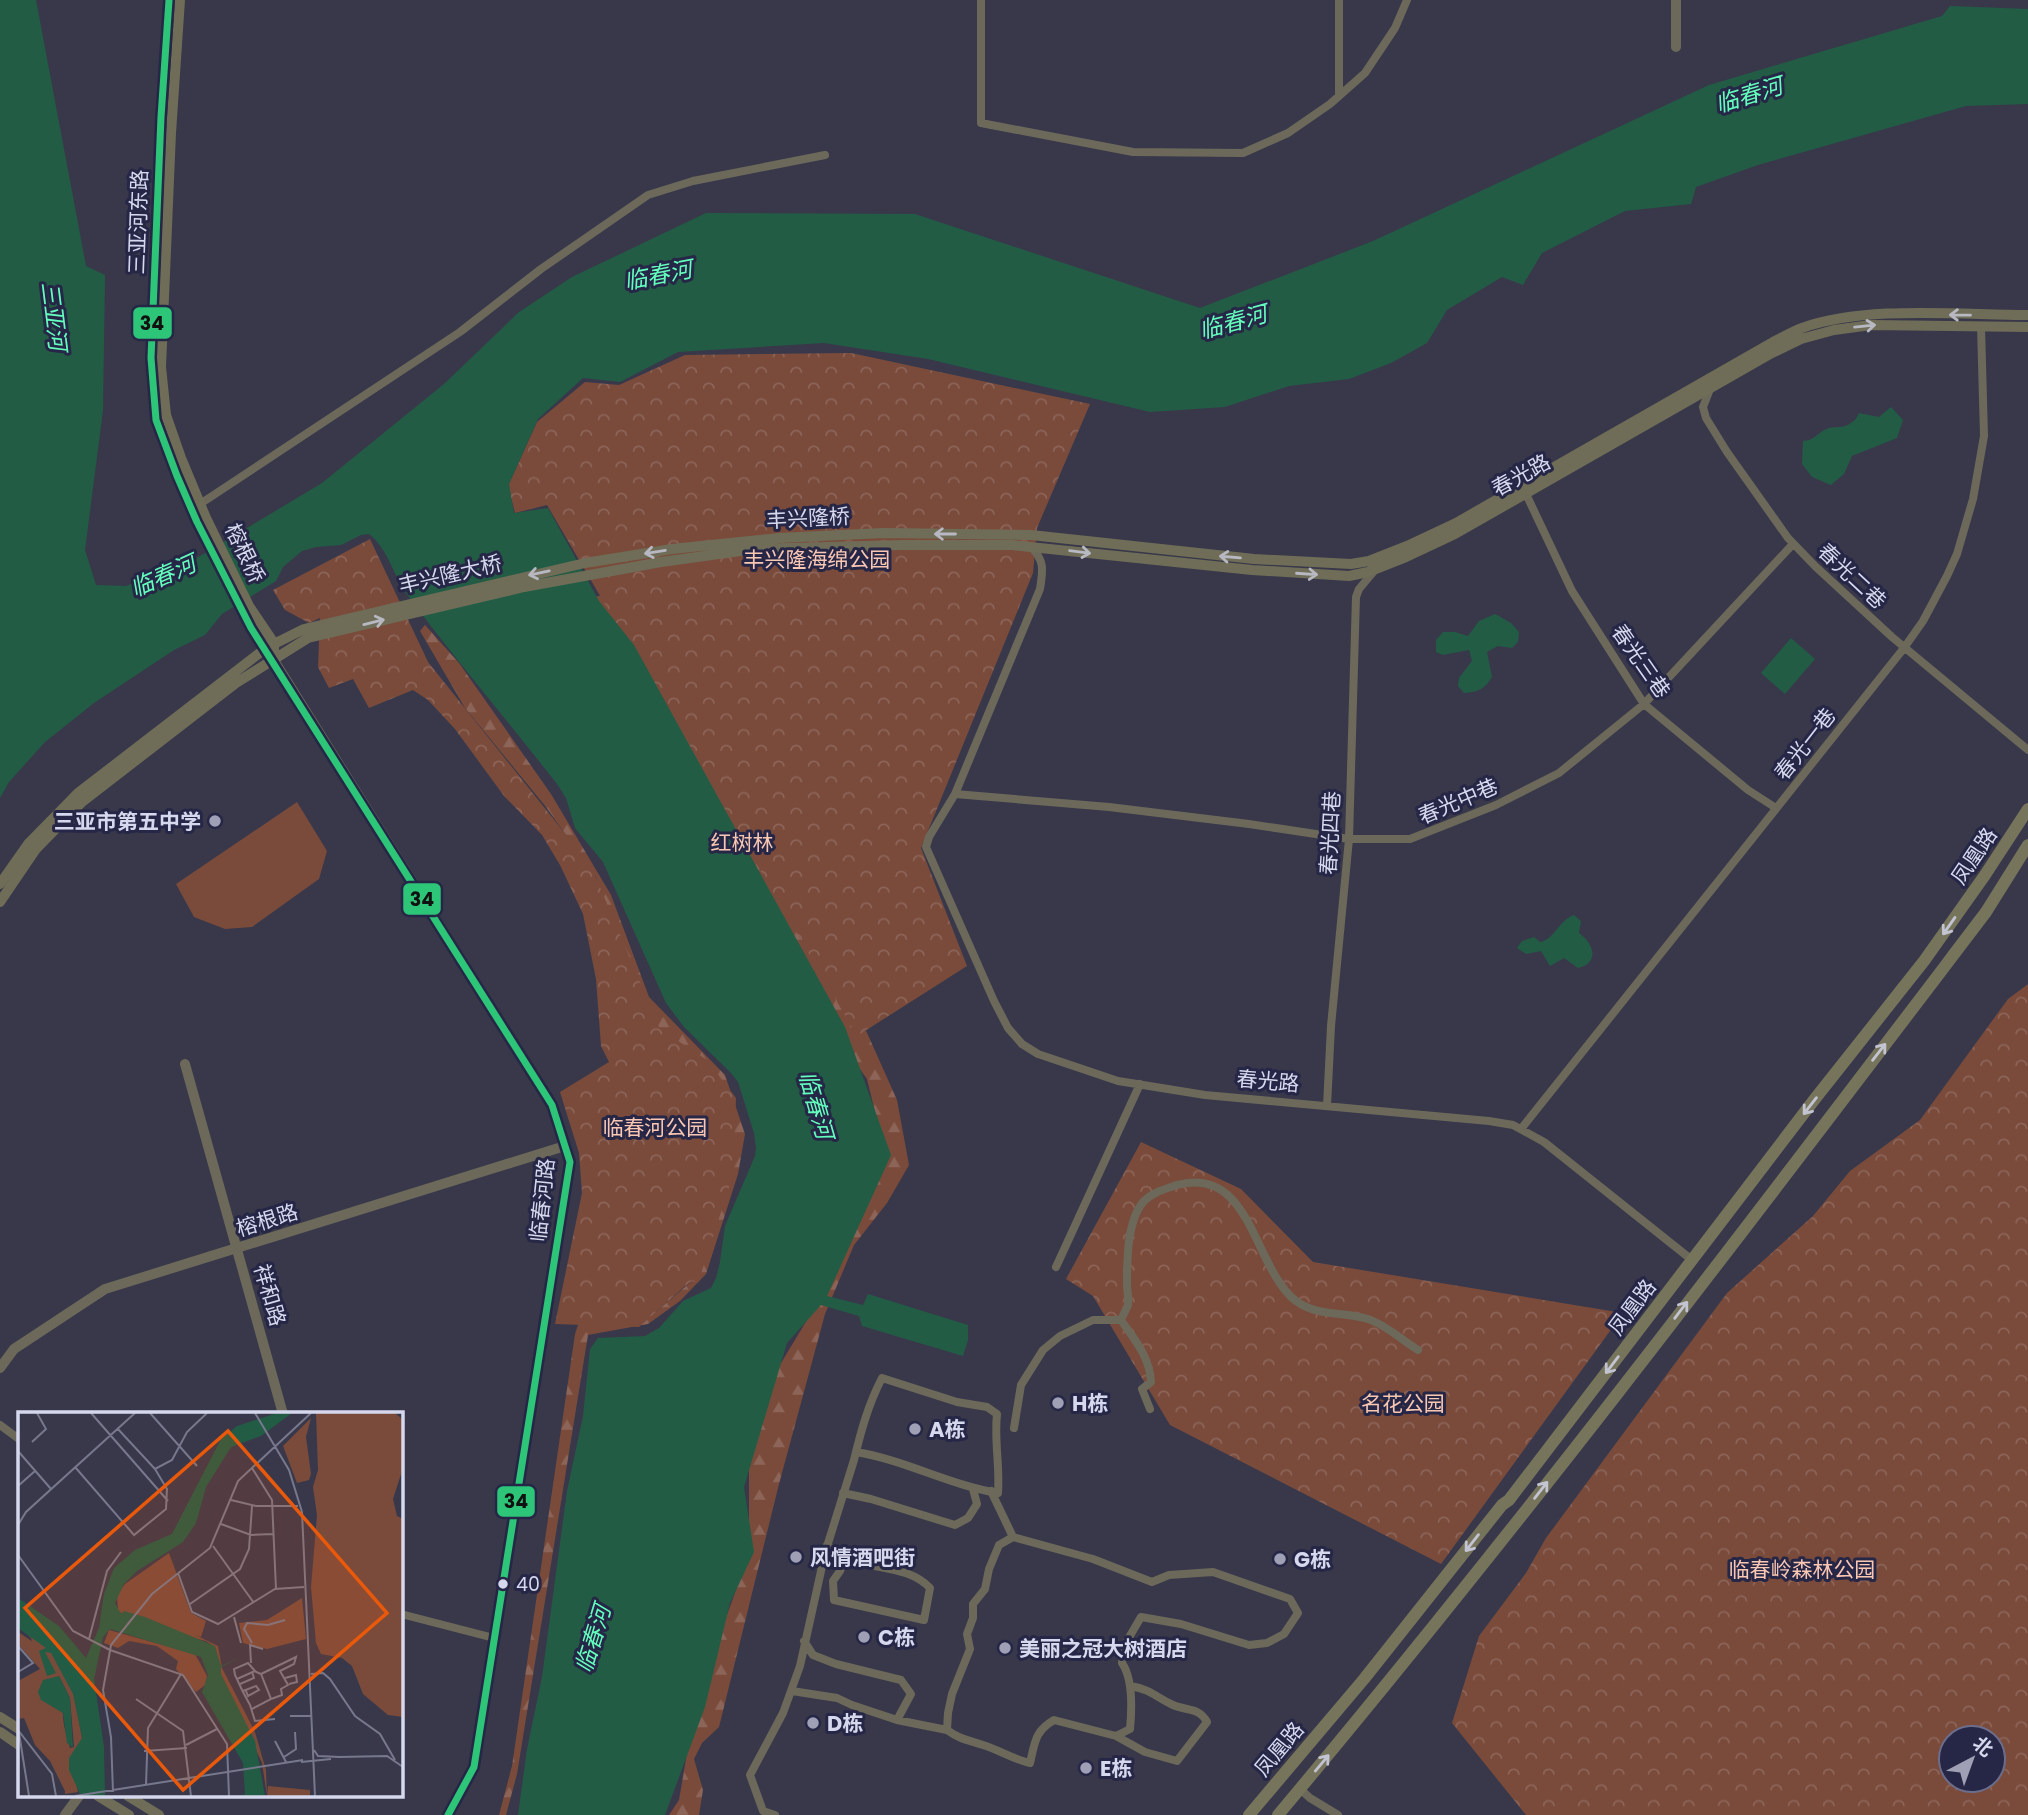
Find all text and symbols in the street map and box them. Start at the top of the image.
water label: 临春河 [1711,68,1790,120]
street label: 三亚河东路 [122,169,154,275]
water label: 临春河 [621,252,699,297]
water label: 三亚河 [34,280,75,356]
water label: 临春河 [1196,297,1274,346]
line badge: 34 [132,306,173,340]
one-way arrow [1949,308,1972,321]
text: 34 [140,310,164,337]
one-way arrow [1853,320,1876,333]
street label: 春光路 [1486,447,1556,503]
street label: 丰兴隆桥 [765,501,851,535]
street label: 榕根桥 [218,518,272,588]
one-way arrow [934,527,957,541]
street label: 春光二巷 [1811,537,1893,615]
park label: 丰兴隆海绵公园 [744,545,891,574]
water label: 临春河 [125,546,205,605]
one-way arrow [645,546,667,559]
one-way arrow [1068,546,1091,559]
street label: 丰兴隆大桥 [396,548,504,600]
one-way arrow [1219,550,1242,563]
one-way arrow [528,567,551,581]
one-way arrow [1295,568,1317,581]
one-way arrow [362,615,385,628]
street label: 春光三巷 [1605,618,1677,704]
street label: 春光一巷 [1768,702,1842,786]
street label: 春光中巷 [1414,771,1502,831]
street label: 春光四巷 [1313,790,1347,876]
place label: 三亚市第五中学 [54,807,201,836]
marker: 三亚市第五中学 [207,813,223,829]
street label: 凤凰路 [1944,822,2004,890]
park label: 红树林 [711,828,774,857]
line badge: 34 [402,882,442,916]
text: 34 [410,886,434,913]
one-way arrow [1942,916,1956,935]
one-way arrow [1871,1044,1886,1062]
street label: 春光路 [1235,1064,1301,1098]
water label: 临春河 [791,1067,842,1146]
one-way arrow [1802,1096,1817,1115]
park label: 临春河公园 [603,1113,708,1142]
street label: 临春河路 [523,1157,561,1243]
street label: 榕根路 [233,1197,301,1243]
street label: 祥和路 [247,1261,293,1329]
street label: 凤凰路 [1601,1273,1663,1341]
one-way arrow [1673,1302,1688,1320]
one-way arrow [1605,1355,1620,1374]
place label: H栋 [1072,1389,1108,1418]
park label: 名花公园 [1361,1389,1445,1418]
marker: H栋 [1050,1395,1066,1411]
inset map [18,1412,402,1798]
place label: A栋 [929,1415,965,1444]
marker: A栋 [907,1421,923,1437]
one-way arrow [1534,1482,1549,1500]
line badge: 34 [496,1485,536,1518]
text: 34 [504,1488,528,1515]
one-way arrow [1464,1534,1479,1552]
place label: 风情酒吧街 [810,1543,915,1572]
place label: G栋 [1294,1545,1331,1574]
marker: 风情酒吧街 [788,1549,804,1565]
marker: G栋 [1272,1551,1288,1567]
park label: 临春岭森林公园 [1729,1555,1876,1584]
place label: 40 [516,1571,540,1598]
marker: 40 [496,1577,510,1591]
water label: 临春河 [568,1598,620,1677]
place label: C栋 [878,1623,915,1652]
marker: C栋 [856,1629,872,1645]
place label: 美丽之冠大树酒店 [1019,1634,1187,1663]
marker: 美丽之冠大树酒店 [997,1640,1013,1656]
place label: D栋 [827,1709,863,1738]
marker: D栋 [805,1715,821,1731]
street label: 凤凰路 [1248,1716,1310,1782]
north arrow [1937,1724,2007,1794]
text: 北 [1967,1730,1999,1763]
place label: E栋 [1100,1754,1132,1783]
one-way arrow [1314,1754,1329,1772]
marker: E栋 [1078,1760,1094,1776]

